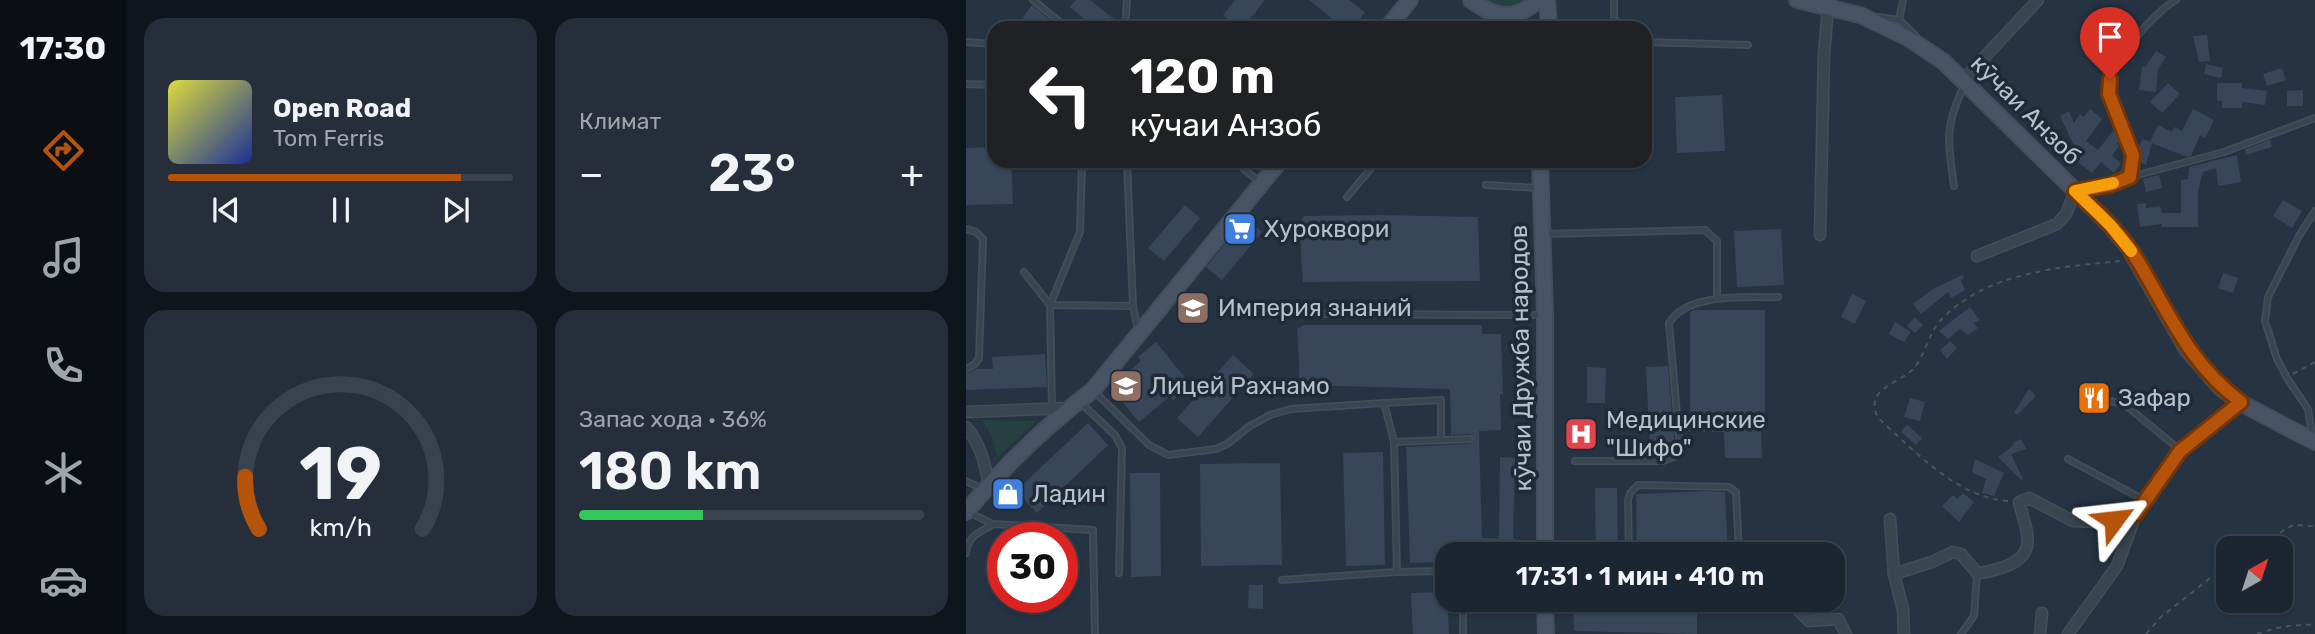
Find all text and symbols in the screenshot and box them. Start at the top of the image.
pin [2080,7,2140,79]
icon: arrive [2091,18,2129,56]
text: 17:30 [20,29,106,67]
text: 120 m [1130,47,1275,105]
icon: left [1015,49,1106,140]
street label: кӯчаи Анзоб [1965,49,2087,171]
text: Open Road [273,93,411,124]
text: кӯчаи Анзоб [1130,106,1322,144]
text: Климат [579,107,661,135]
text: Tom Ferris [273,124,384,152]
icon: directions [39,126,88,175]
text: 23° [708,142,796,204]
text: − [579,151,604,197]
text: + [900,151,924,197]
icon: previous [207,191,245,229]
icon: pause [322,191,360,229]
icon: next [437,191,475,229]
supermarket icon: Хуроквори [1221,210,1259,248]
place label: Хуроквори [1264,215,1389,243]
street label: кӯчаи Дружба народов [1505,224,1537,492]
icon: music [39,233,88,282]
school or university icon: Империя знаний [1174,289,1212,327]
place label: Империя знаний [1218,294,1412,322]
icon: phone [39,341,88,390]
school or university icon: Лицей Рахнамо [1107,367,1145,405]
place label: Лицей Рахнамо [1150,372,1330,400]
restaurant icon: Зафар [2075,379,2113,417]
place label: Зафар [2118,384,2191,412]
text: Запас хода · 36% [579,405,767,433]
place label: Медицинские "Шифо" [1606,406,1766,462]
hospital icon: Медицинские "Шифо" [1562,415,1600,453]
text: 19 [299,431,382,517]
text: 180 km [579,440,762,502]
icon: climate [39,448,88,497]
shop icon: Ладин [989,475,1027,513]
place label: Ладин [1032,480,1106,508]
position arrow [2077,483,2151,557]
text: km/h [309,513,372,542]
speed limit sign: 30 [987,522,1078,613]
north arrow [2216,536,2292,612]
map controls [2216,536,2293,613]
icon: car [39,556,88,605]
text: 17:31 · 1 мин · 410 m [1516,561,1764,592]

